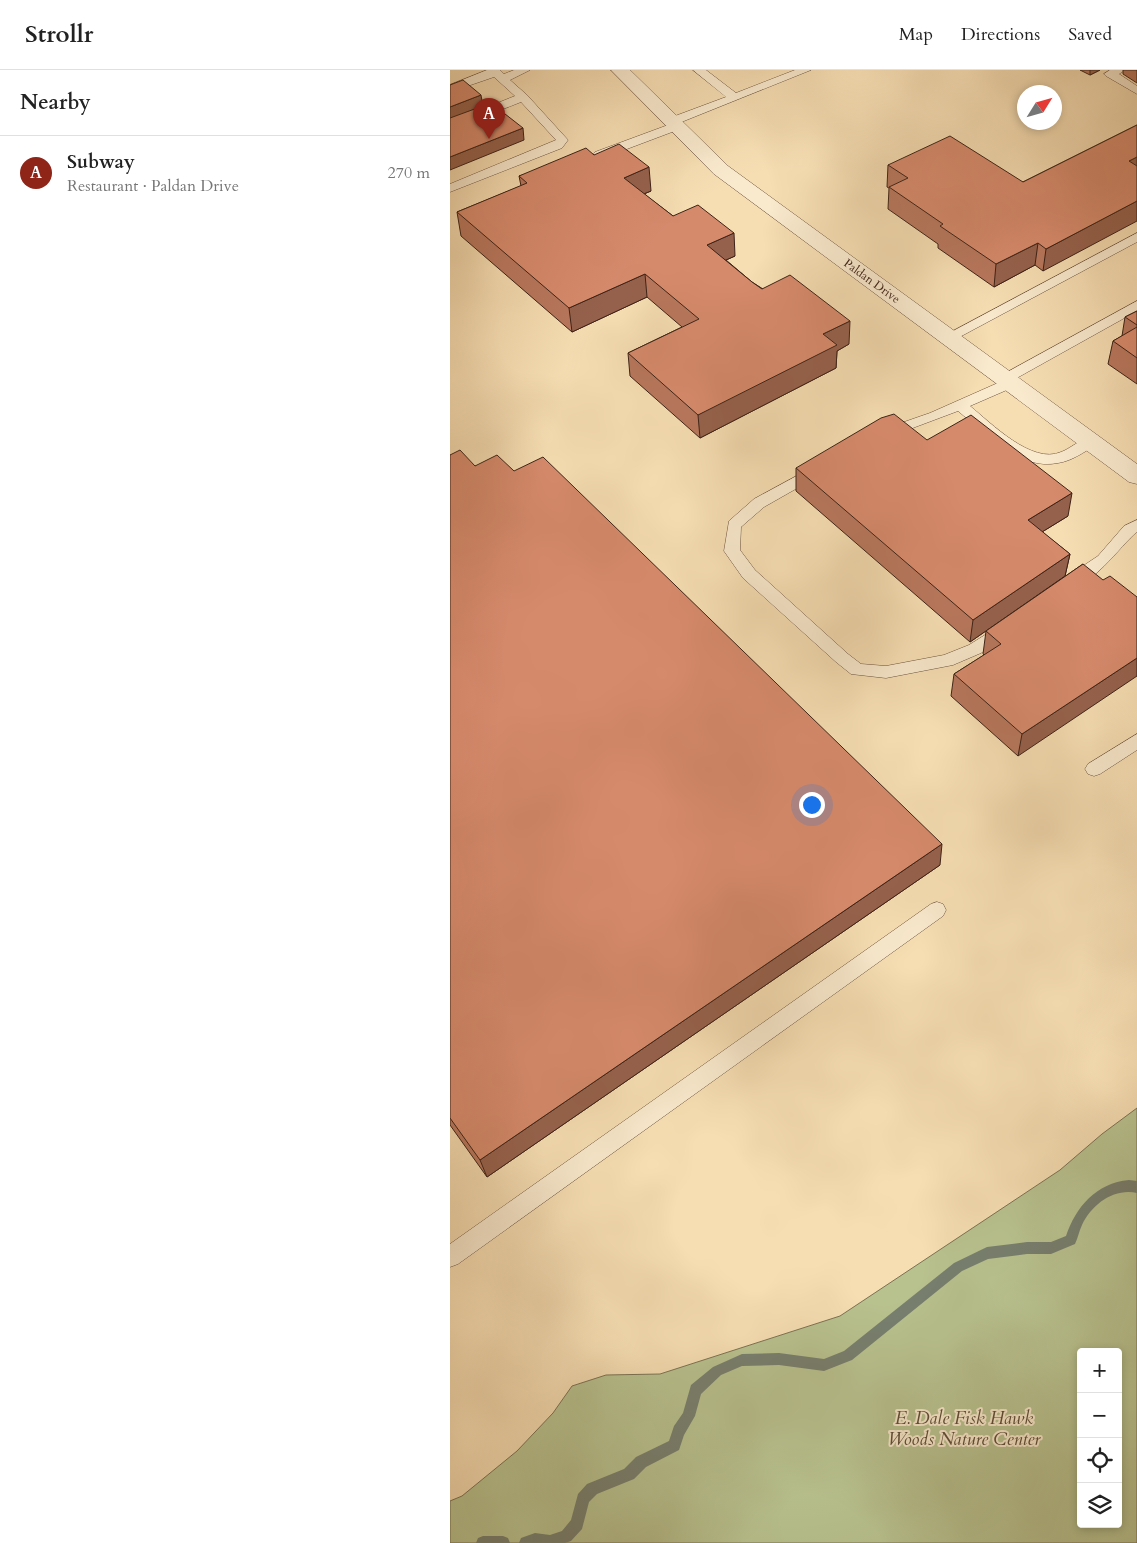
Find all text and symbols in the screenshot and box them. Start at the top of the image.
text: Strollr [25,18,93,51]
text: Map [899,22,933,47]
text: Directions [961,22,1040,47]
text: Saved [1068,22,1112,47]
north arrow [1017,85,1062,130]
text: Nearby [20,88,91,117]
pin: A [473,98,505,139]
text: Subway [67,149,135,175]
text: A [30,162,42,184]
text: 270 m [388,162,430,184]
text: Restaurant · Paldan Drive [67,175,239,197]
street label: Paldan Drive [841,255,903,307]
your location [799,792,825,818]
map controls [1077,1348,1122,1528]
button: + [1077,1348,1122,1393]
button: − [1077,1393,1122,1438]
park label: E. Dale Fisk Hawk Woods Nature Center [888,1406,1041,1452]
button: locate [1077,1438,1122,1483]
button: layers [1077,1483,1122,1528]

